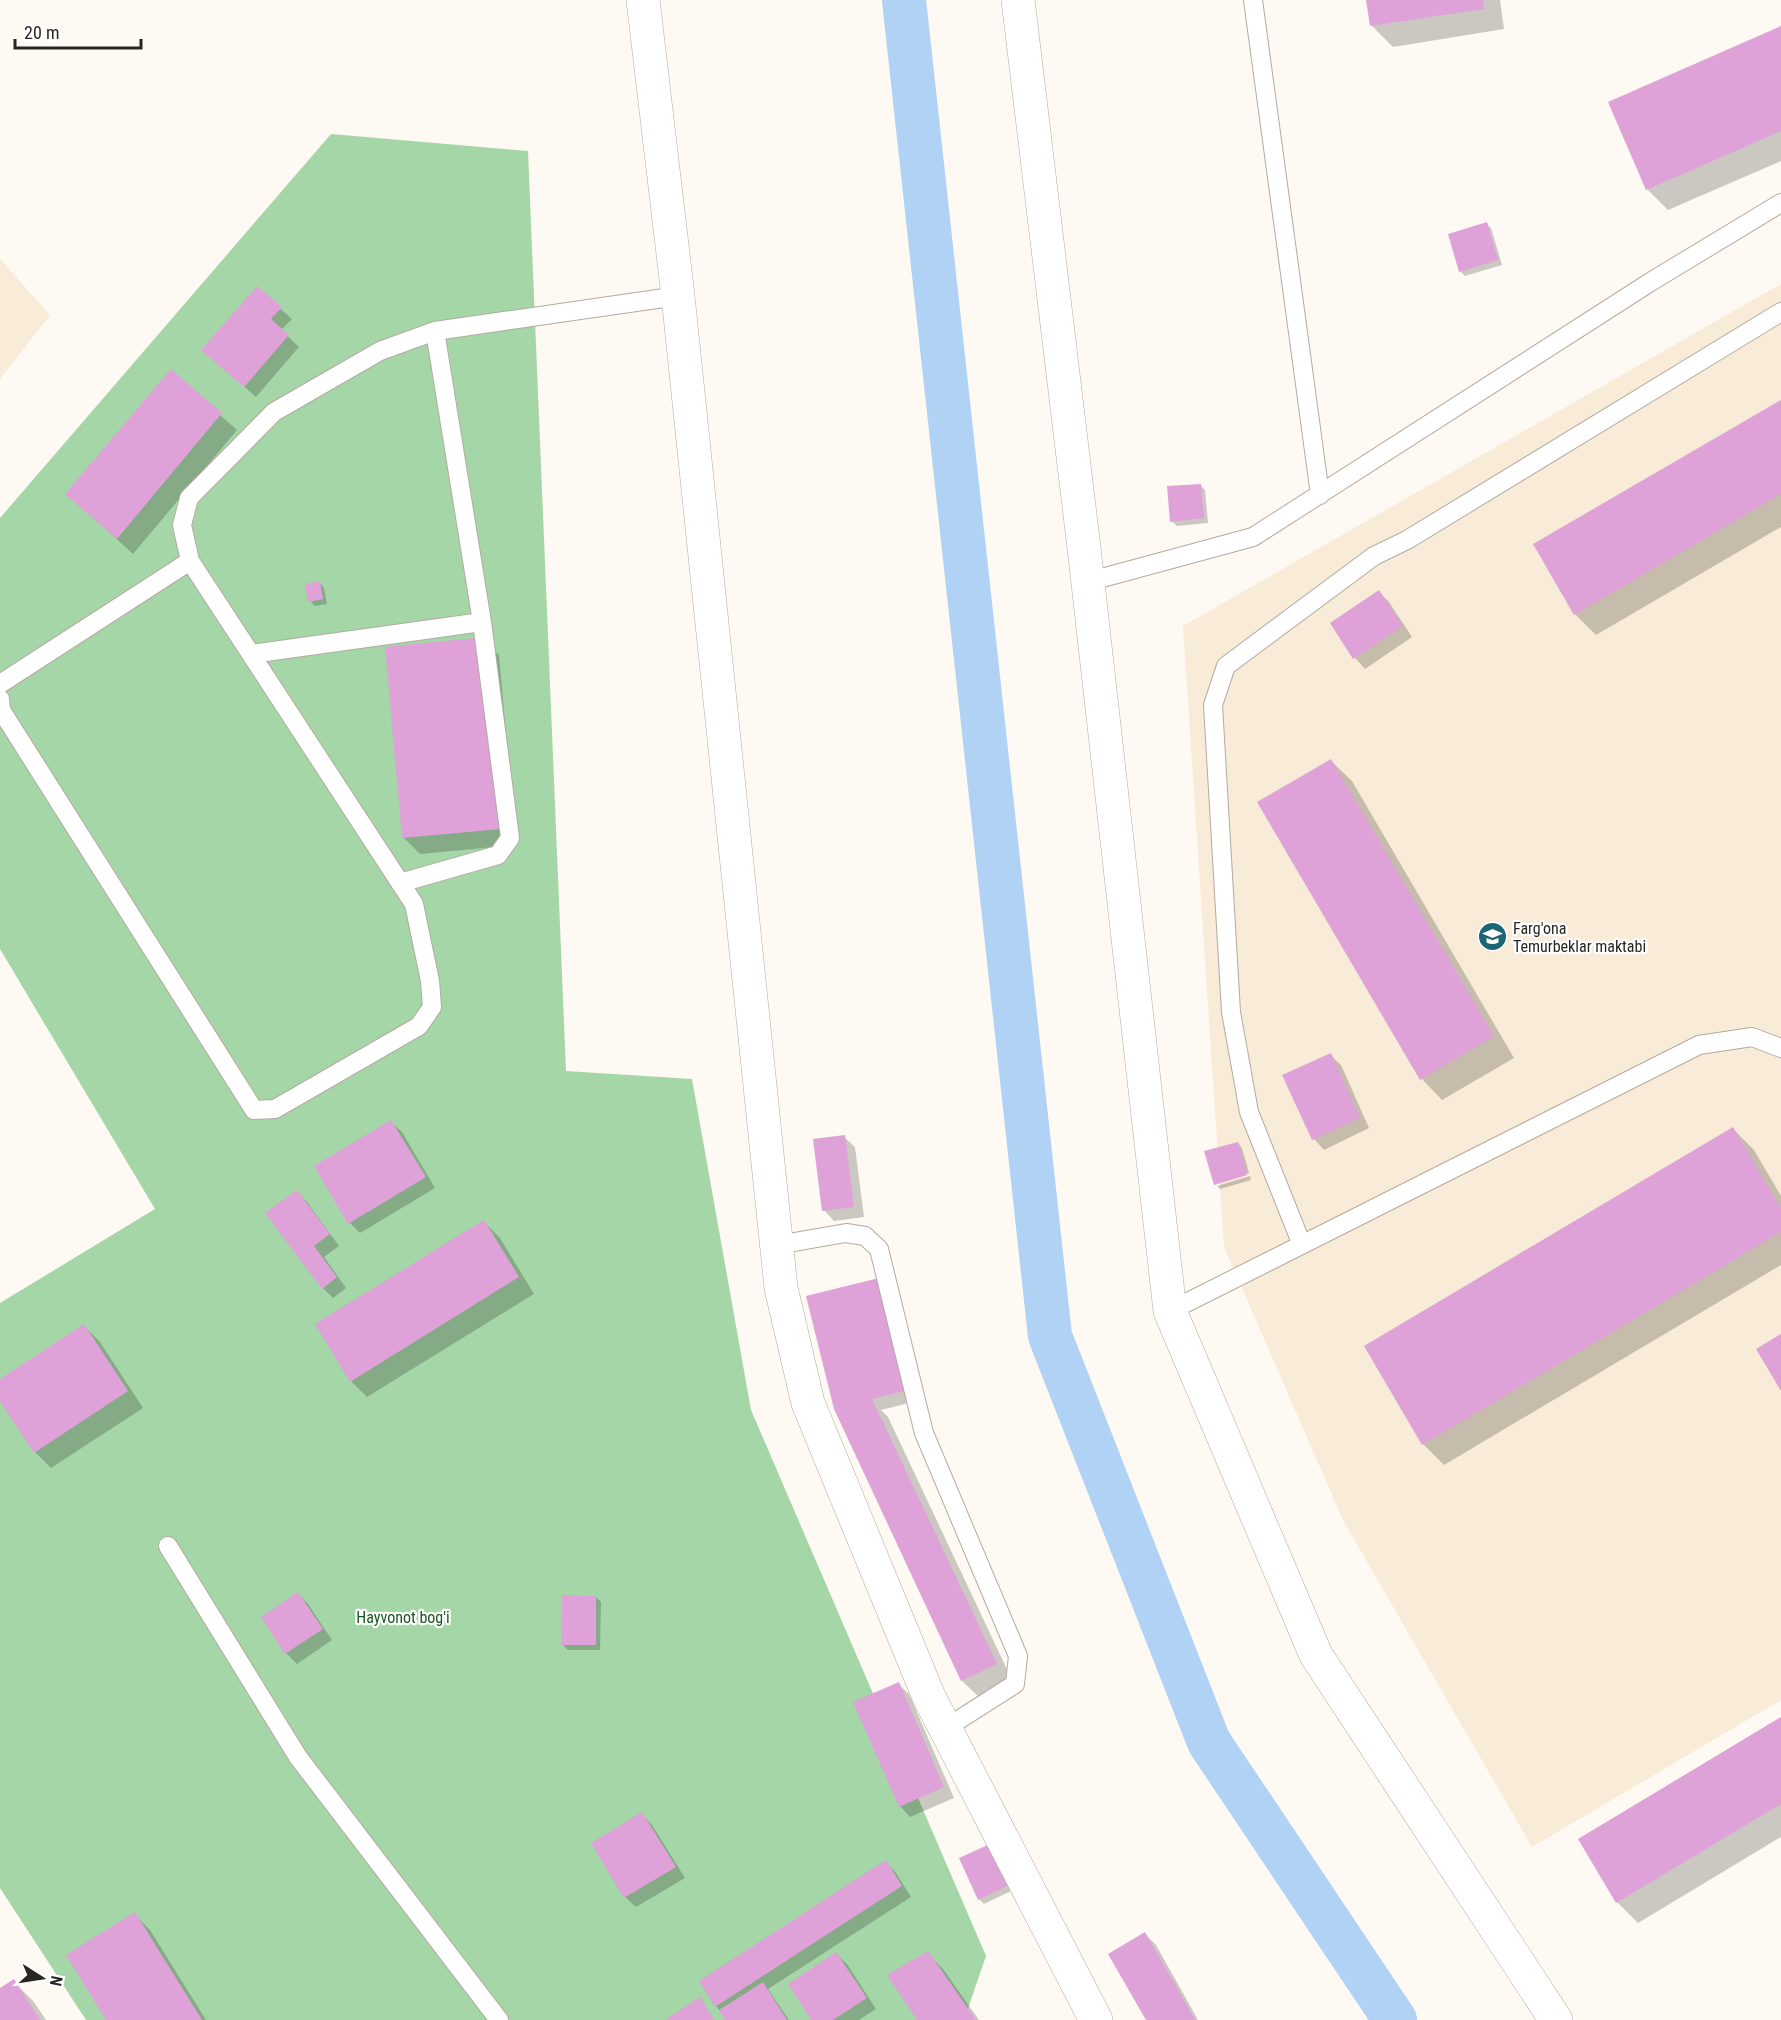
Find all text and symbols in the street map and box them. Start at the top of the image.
scale bar [15,12,141,50]
text: 20 m [24,22,59,43]
place label: Farg'ona Temurbeklar maktabi [1513,919,1646,956]
school or university icon: Farg'ona Temurbeklar maktabi [1476,921,1508,953]
park label: Hayvonot bog'i [356,1608,450,1627]
north arrow [12,1948,72,2008]
text: N [46,1974,66,1988]

